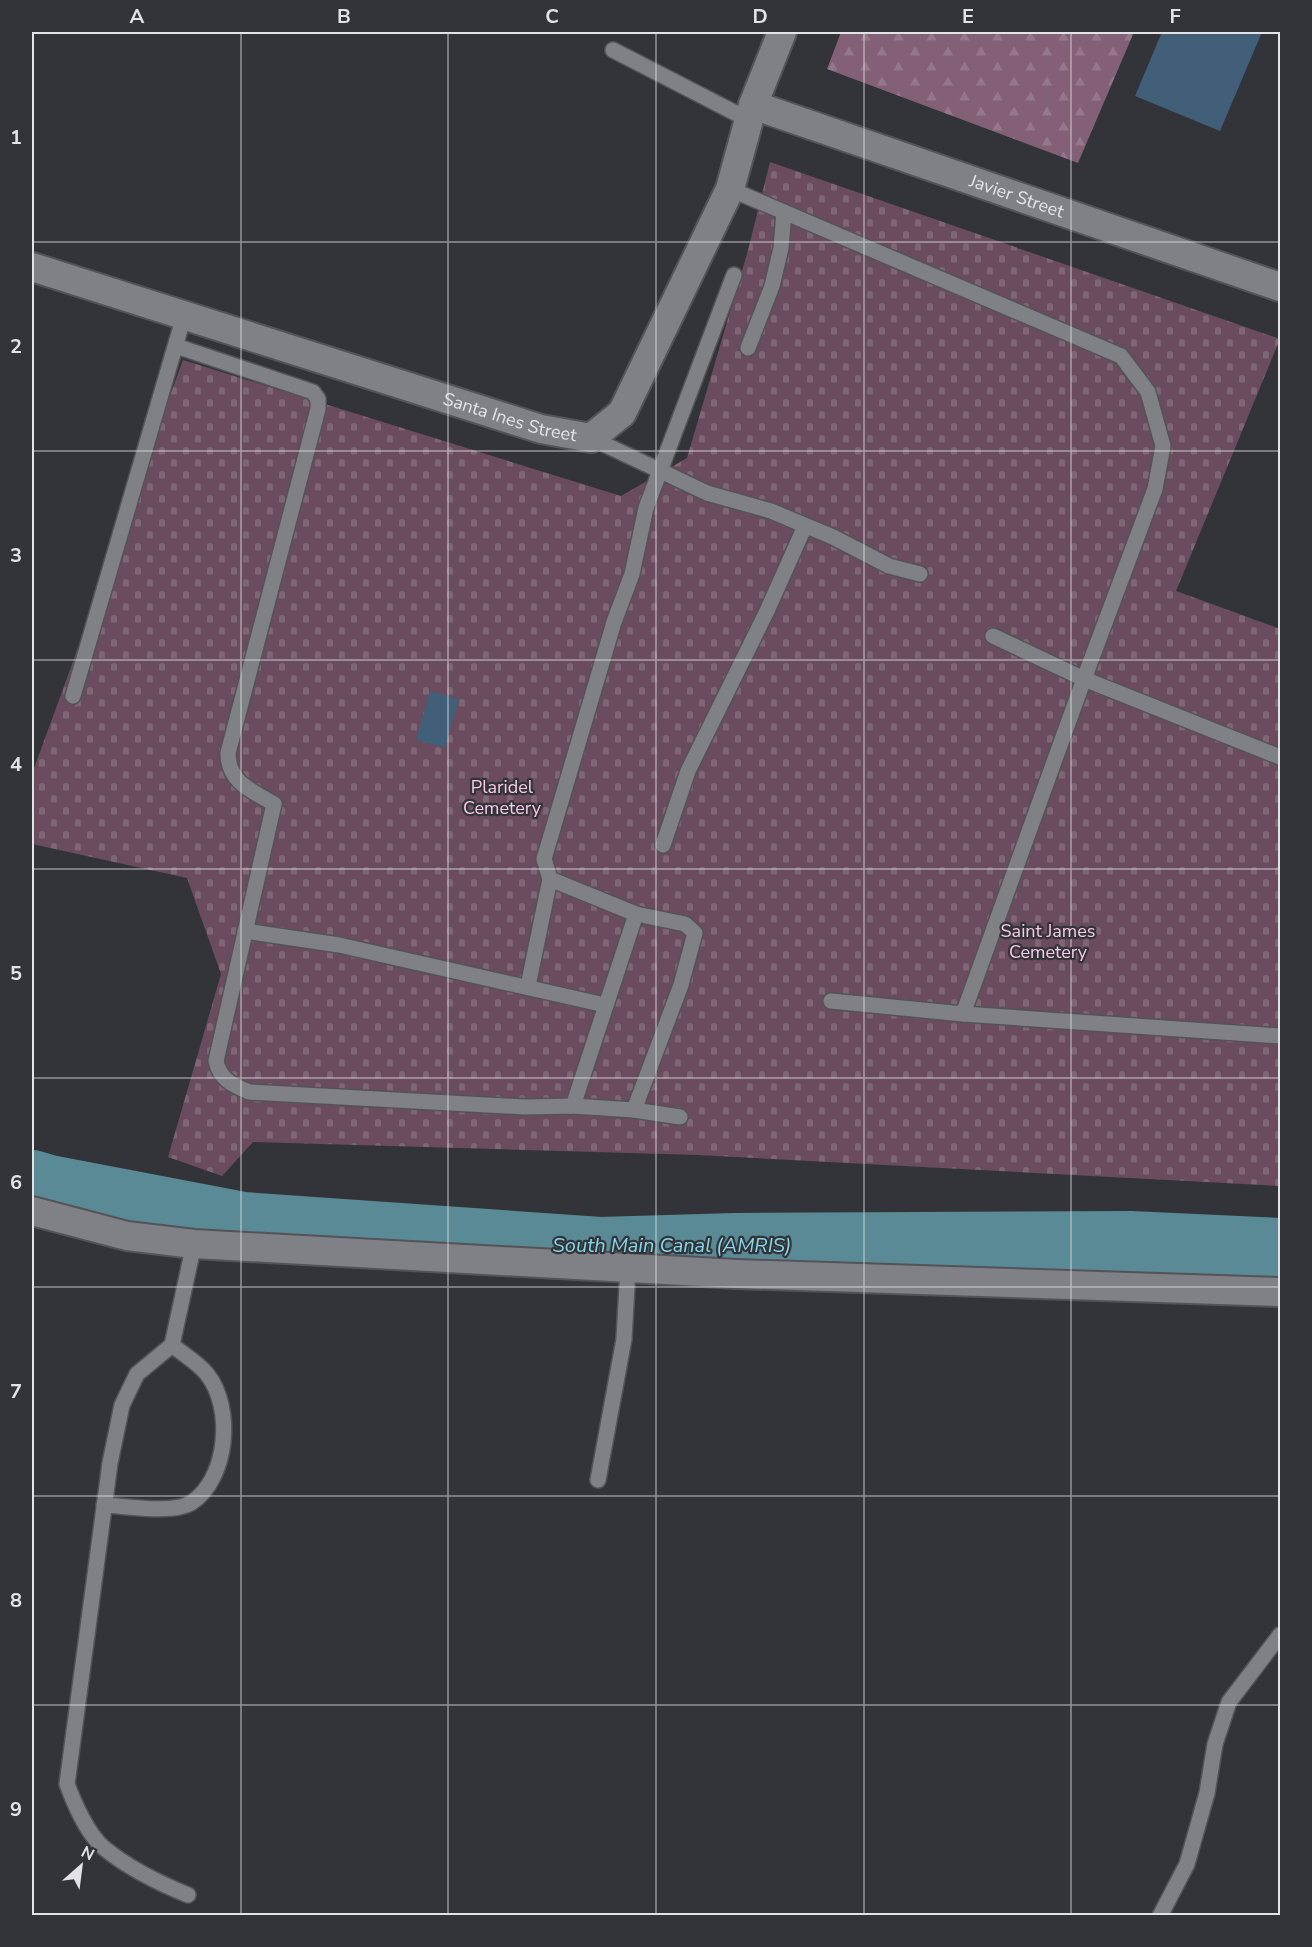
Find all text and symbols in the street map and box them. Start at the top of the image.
text: A [130,3,145,30]
text: B [337,3,351,30]
text: C [545,3,559,30]
text: D [752,3,768,30]
text: E [962,3,974,30]
text: F [1169,3,1181,30]
text: 1 [10,124,22,151]
street label: Javier Street [965,168,1068,224]
text: 2 [10,333,22,360]
street label: Santa Ines Street [440,387,579,447]
text: 3 [10,542,22,569]
text: 4 [10,751,22,778]
park label: Plaridel Cemetery [463,775,542,820]
park label: Saint James Cemetery [1001,919,1095,964]
text: 5 [10,960,22,987]
text: 6 [10,1169,22,1196]
water label: South Main Canal (AMRIS) [553,1232,791,1259]
text: 7 [10,1378,22,1405]
text: 8 [10,1587,22,1614]
text: 9 [10,1796,22,1823]
north arrow [51,1836,111,1896]
text: N [77,1841,98,1866]

